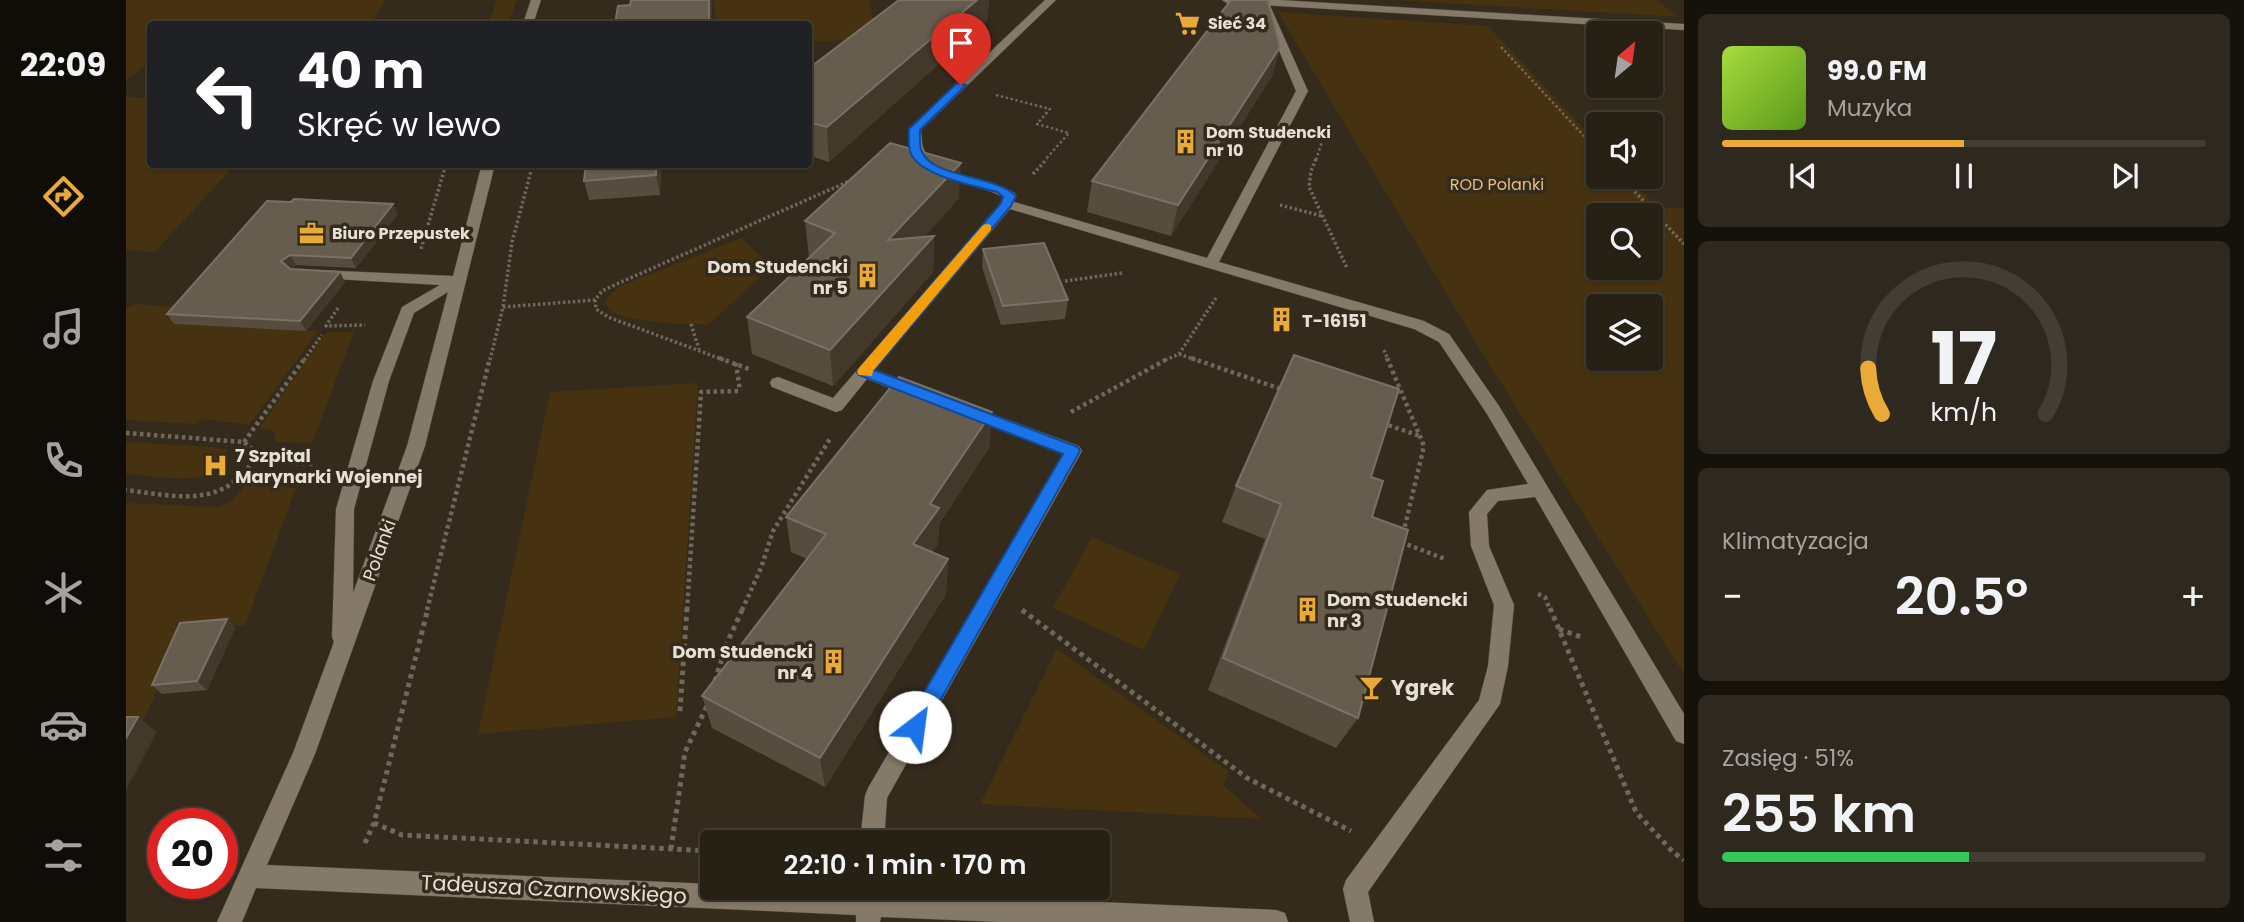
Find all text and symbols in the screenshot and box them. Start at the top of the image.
supermarket icon: Sieć 34 [1174,9,1202,37]
place label: Sieć 34 [1208,12,1266,35]
pin [931,13,991,85]
north arrow [1586,21,1662,98]
map controls [1586,21,1663,371]
icon: arrive [942,24,980,62]
text: 40 m [297,37,424,105]
text: 22:09 [20,42,106,87]
icon: left [182,49,273,140]
text: 99.0 FM [1827,53,1927,89]
text: Muzyka [1827,92,1912,124]
text: Skręć w lewo [297,102,501,147]
button: sound [1586,112,1663,189]
place label: Dom Studencki nr 10 [1206,121,1331,162]
building icon: Dom Studencki nr 10 [1172,127,1200,155]
icon: previous [1784,157,1822,195]
icon: pause [1945,157,1983,195]
icon: next [2106,157,2144,195]
icon: directions [39,172,88,221]
park label: ROD Polanki [1450,173,1544,196]
button: search [1586,203,1663,280]
office icon: Biuro Przepustek [298,219,326,247]
place label: Biuro Przepustek [332,222,470,245]
place label: Dom Studencki nr 5 [707,254,848,300]
building icon: Dom Studencki nr 5 [854,262,882,290]
button: layers [1586,294,1663,371]
icon: music [39,304,88,353]
building icon: T-16151 [1268,306,1296,334]
place label: T-16151 [1302,308,1367,333]
text: 17 [1931,308,1997,409]
text: km/h [1931,394,1997,429]
icon: phone [39,436,88,485]
place label: 7 Szpital Marynarki Wojennej [235,443,423,489]
hospital icon: 7 Szpital Marynarki Wojennej [201,451,229,479]
street label: Polanki [356,516,402,584]
text: Klimatyzacja [1722,525,1869,557]
text: 20.5° [1895,560,2028,633]
icon: climate [39,568,88,617]
text: − [1722,570,1743,623]
text: + [2180,570,2206,623]
place label: Dom Studencki nr 3 [1327,587,1468,633]
building icon: Dom Studencki nr 3 [1293,595,1321,623]
place label: Dom Studencki nr 4 [672,639,813,685]
building icon: Dom Studencki nr 4 [819,647,847,675]
bar icon: Ygrek [1357,673,1385,701]
place label: Ygrek [1391,673,1454,702]
position arrow [878,690,952,764]
icon: car [39,700,88,749]
text: Zasięg · 51% [1722,742,1854,774]
text: 255 km [1722,777,1916,850]
speed limit sign: 20 [147,808,238,899]
icon: filters [39,831,88,880]
text: 22:10 · 1 min · 170 m [784,847,1026,883]
street label: Tadeusza Czarnowskiego [420,868,688,910]

